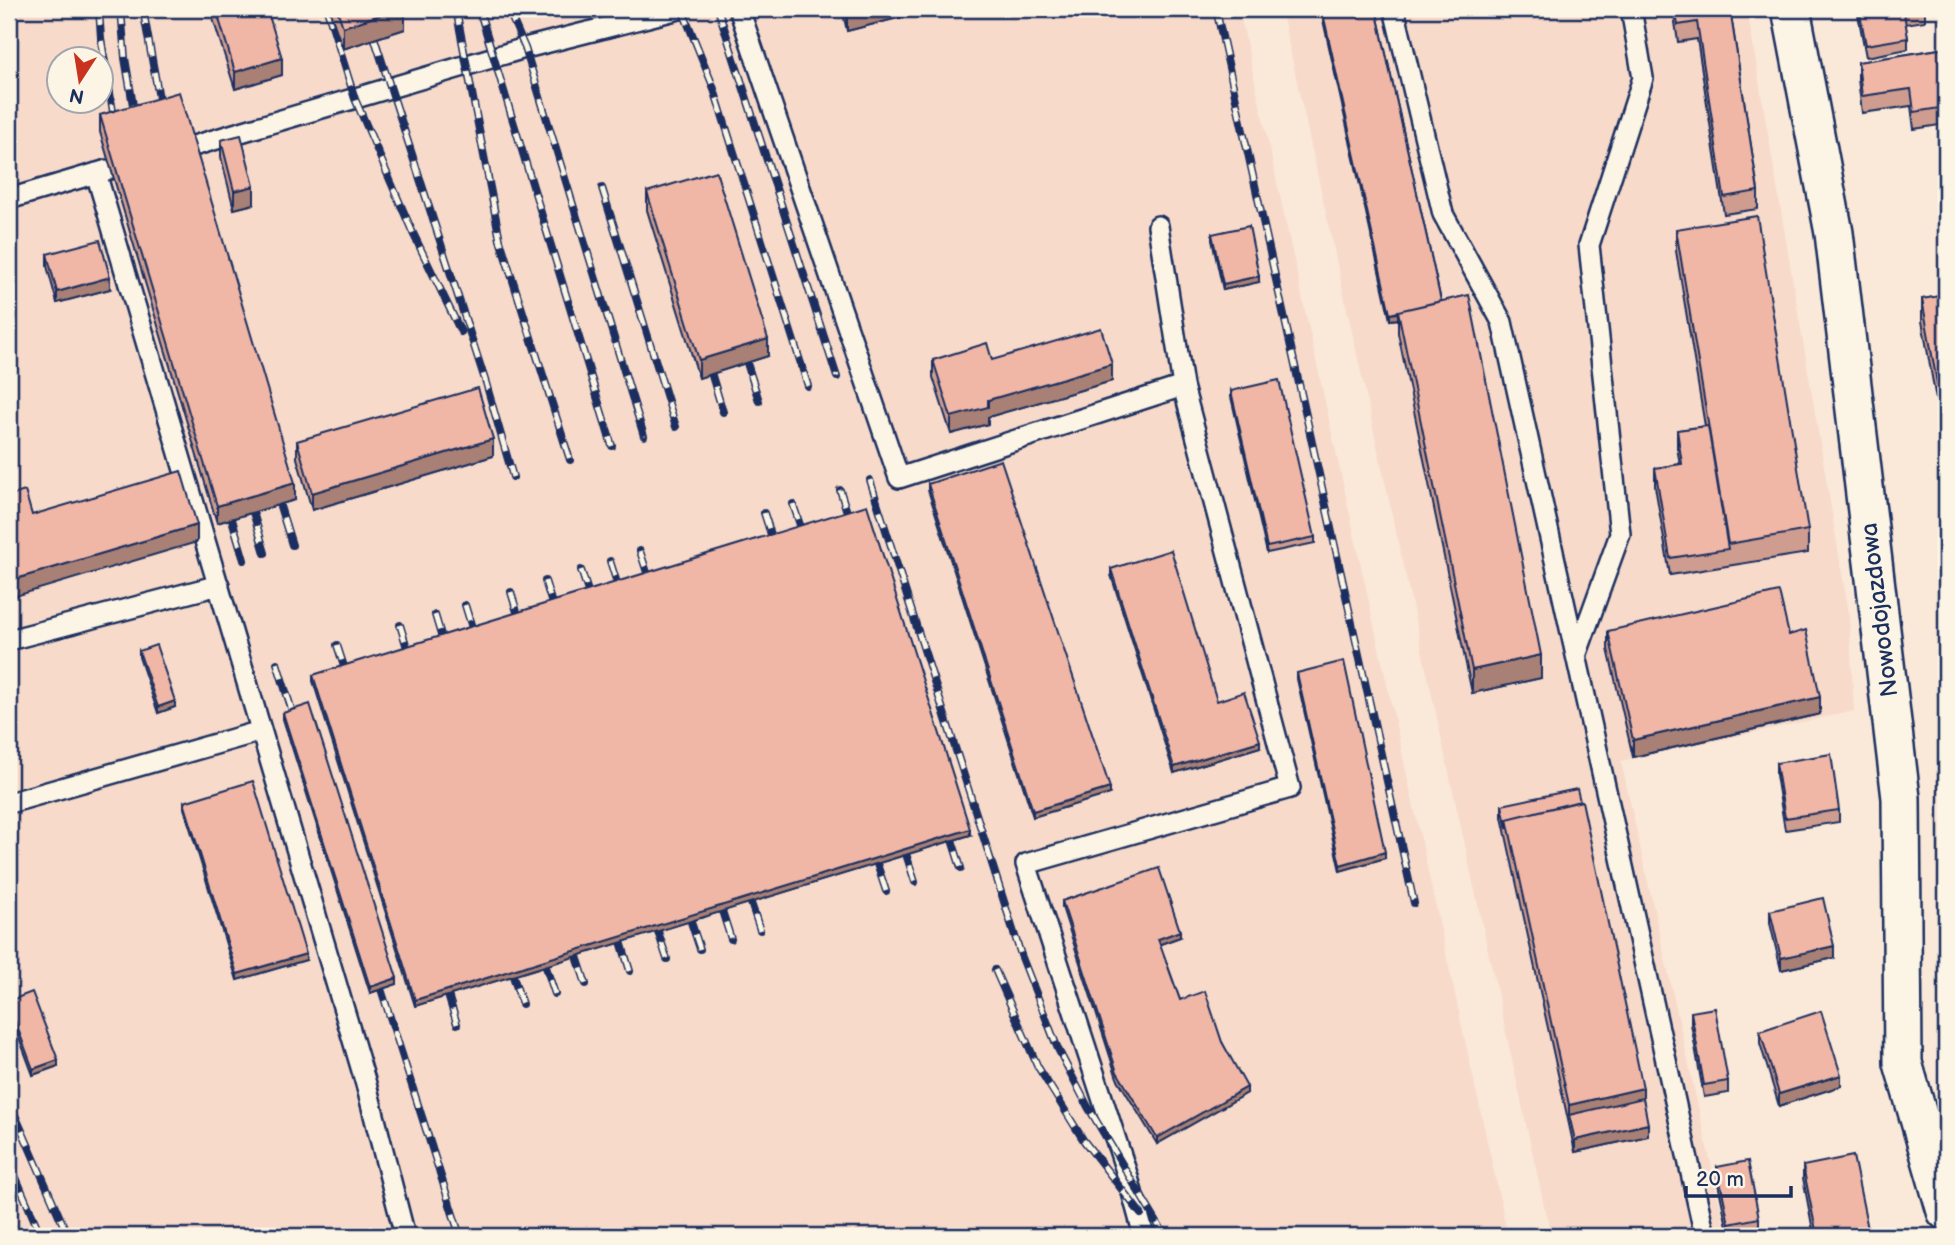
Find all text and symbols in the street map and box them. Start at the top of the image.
north arrow [46,46,116,116]
text: N [67,82,86,108]
street label: Nowodojazdowa [1854,521,1905,699]
scale bar [1686,1154,1790,1198]
text: 20 m [1696,1167,1744,1192]

